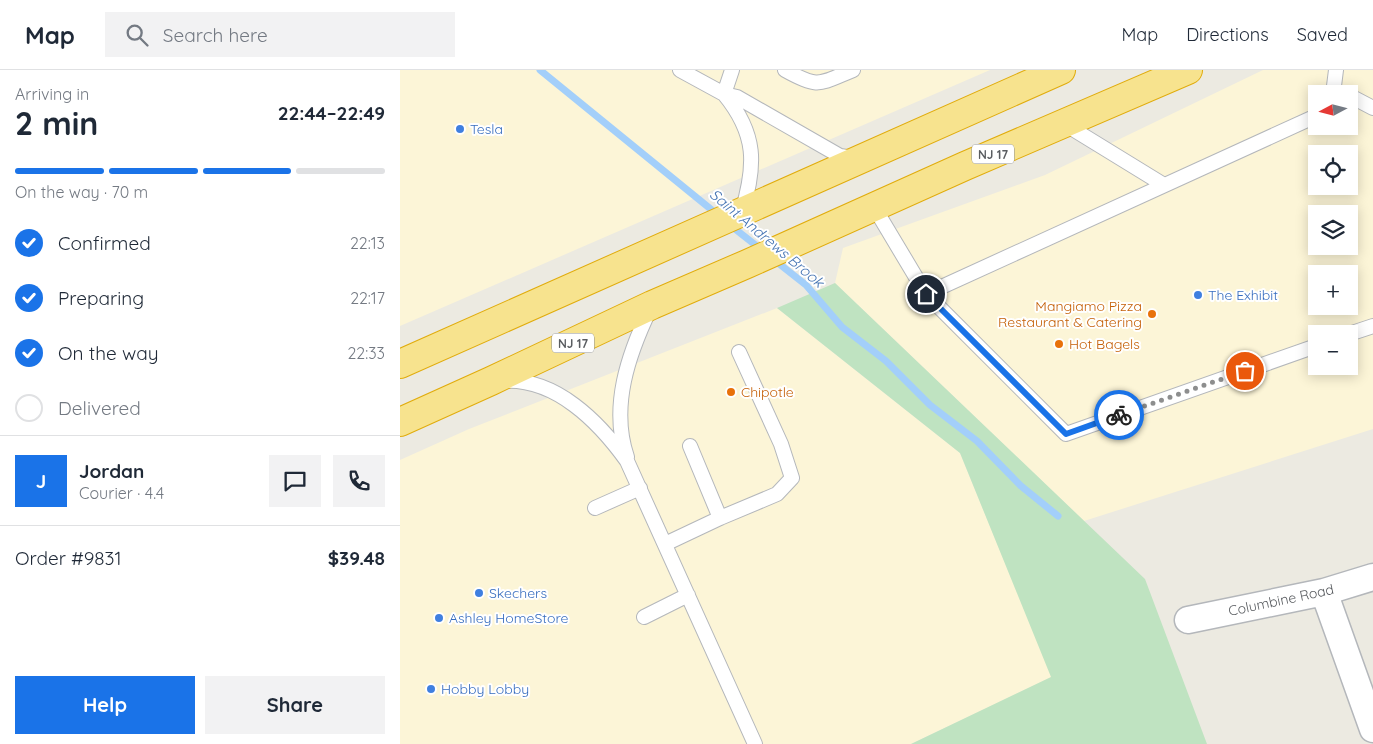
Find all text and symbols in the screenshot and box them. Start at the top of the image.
search box [105,12,455,57]
text: Map [25,20,75,50]
icon: search [123,21,151,49]
text: Search here [163,23,268,47]
text: Map [1121,23,1158,46]
text: Directions [1186,23,1269,46]
text: Saved [1297,23,1348,46]
text: Arriving in [15,84,89,104]
north arrow [1308,85,1358,135]
map controls [1308,85,1358,375]
text: 22:44–22:49 [278,101,385,125]
text: 2 min [15,103,98,143]
place label: Tesla [470,120,503,138]
marker: Tesla [454,123,466,135]
road number: NJ 17 [972,144,1014,164]
button: locate [1308,145,1358,195]
text: On the way · 70 m [15,182,148,202]
water label: Saint Andrews Brook [706,185,830,293]
button: layers [1308,205,1358,255]
icon: check [15,229,43,257]
text: Confirmed [58,231,151,255]
text: 22:13 [350,233,385,253]
button: + [1308,265,1358,315]
pin [905,273,947,315]
icon: home [912,280,940,308]
icon: check [15,284,43,312]
text: Preparing [58,286,144,310]
place label: The Exhibit [1208,286,1278,304]
text: 22:17 [350,288,385,308]
marker: The Exhibit [1192,289,1204,301]
place label: Mangiamo Pizza Restaurant & Catering [998,297,1142,331]
marker: Mangiamo Pizza Restaurant & Catering [1146,308,1158,320]
button: − [1308,325,1358,375]
road number: NJ 17 [552,334,594,352]
place label: Hot Bagels [1069,335,1140,353]
marker: Hot Bagels [1053,338,1065,350]
icon: check [15,339,43,367]
text: On the way [58,341,159,365]
text: 22:33 [348,343,385,363]
pin [1224,350,1266,392]
icon: bag [1231,357,1259,385]
place label: Chipotle [741,383,794,401]
marker: Chipotle [725,386,737,398]
courier [1094,390,1144,440]
text: Delivered [58,396,141,420]
icon: bike [1105,401,1133,429]
button: chat [269,455,321,507]
button: phone [333,455,385,507]
text: Jordan [79,459,144,483]
text: J [36,469,46,493]
text: Courier · 4.4 [79,483,164,503]
text: Order #9831 [15,546,121,570]
text: $39.48 [328,546,385,570]
street label: Columbine Road [1227,580,1335,620]
place label: Skechers [489,584,547,602]
marker: Skechers [473,587,485,599]
place label: Ashley HomeStore [449,609,569,627]
marker: Ashley HomeStore [433,612,445,624]
button: Help [15,676,195,734]
button: Share [205,676,385,734]
place label: Hobby Lobby [441,680,529,698]
marker: Hobby Lobby [425,683,437,695]

